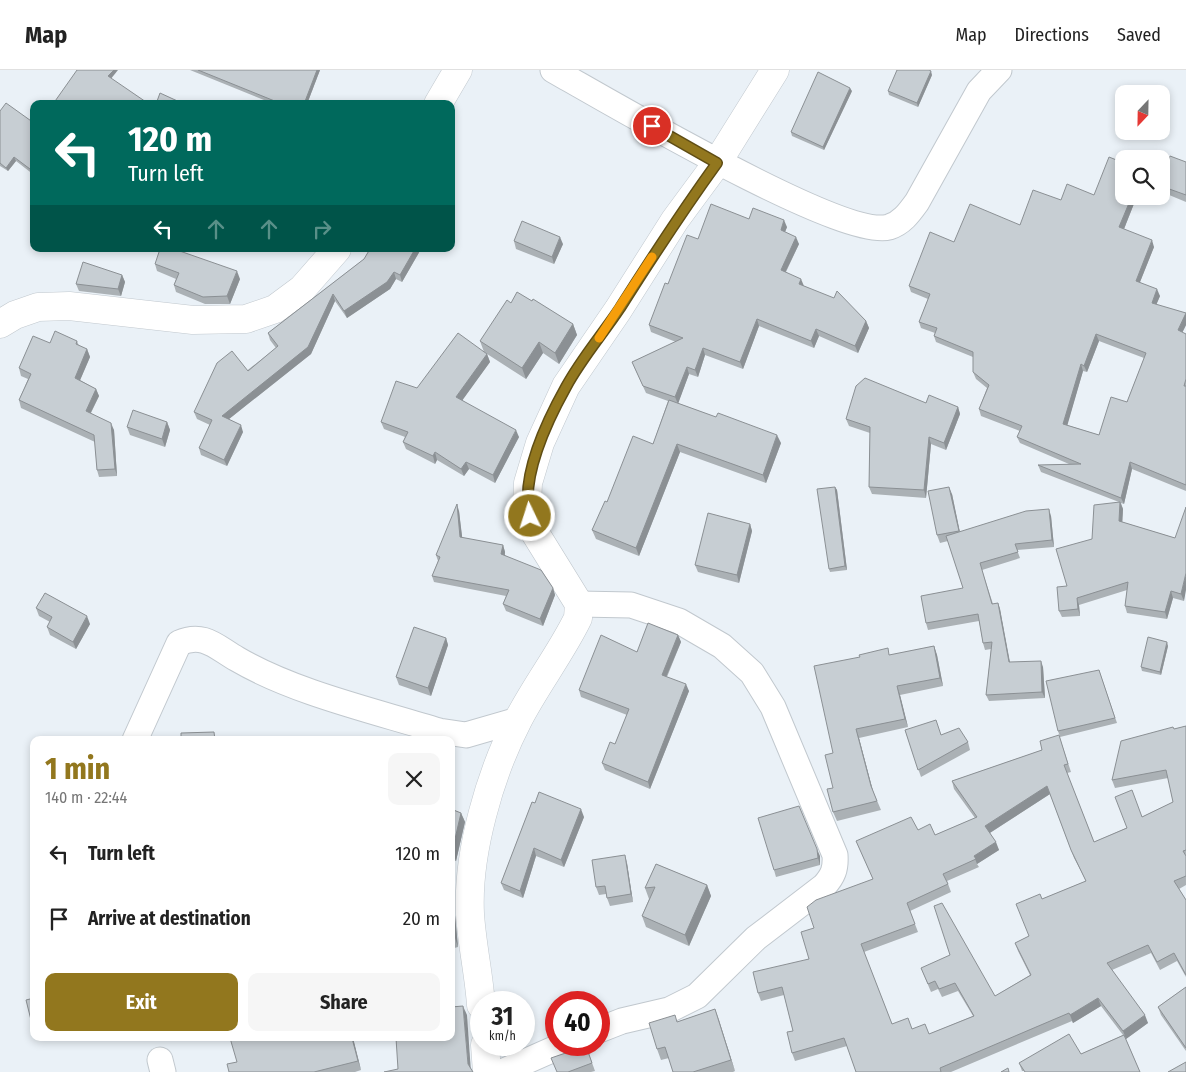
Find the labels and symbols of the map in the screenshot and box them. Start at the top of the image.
north arrow [1115,85,1170,140]
pin [631,105,673,147]
position arrow [503,489,555,541]
speed limit sign: 40 [545,991,610,1056]

